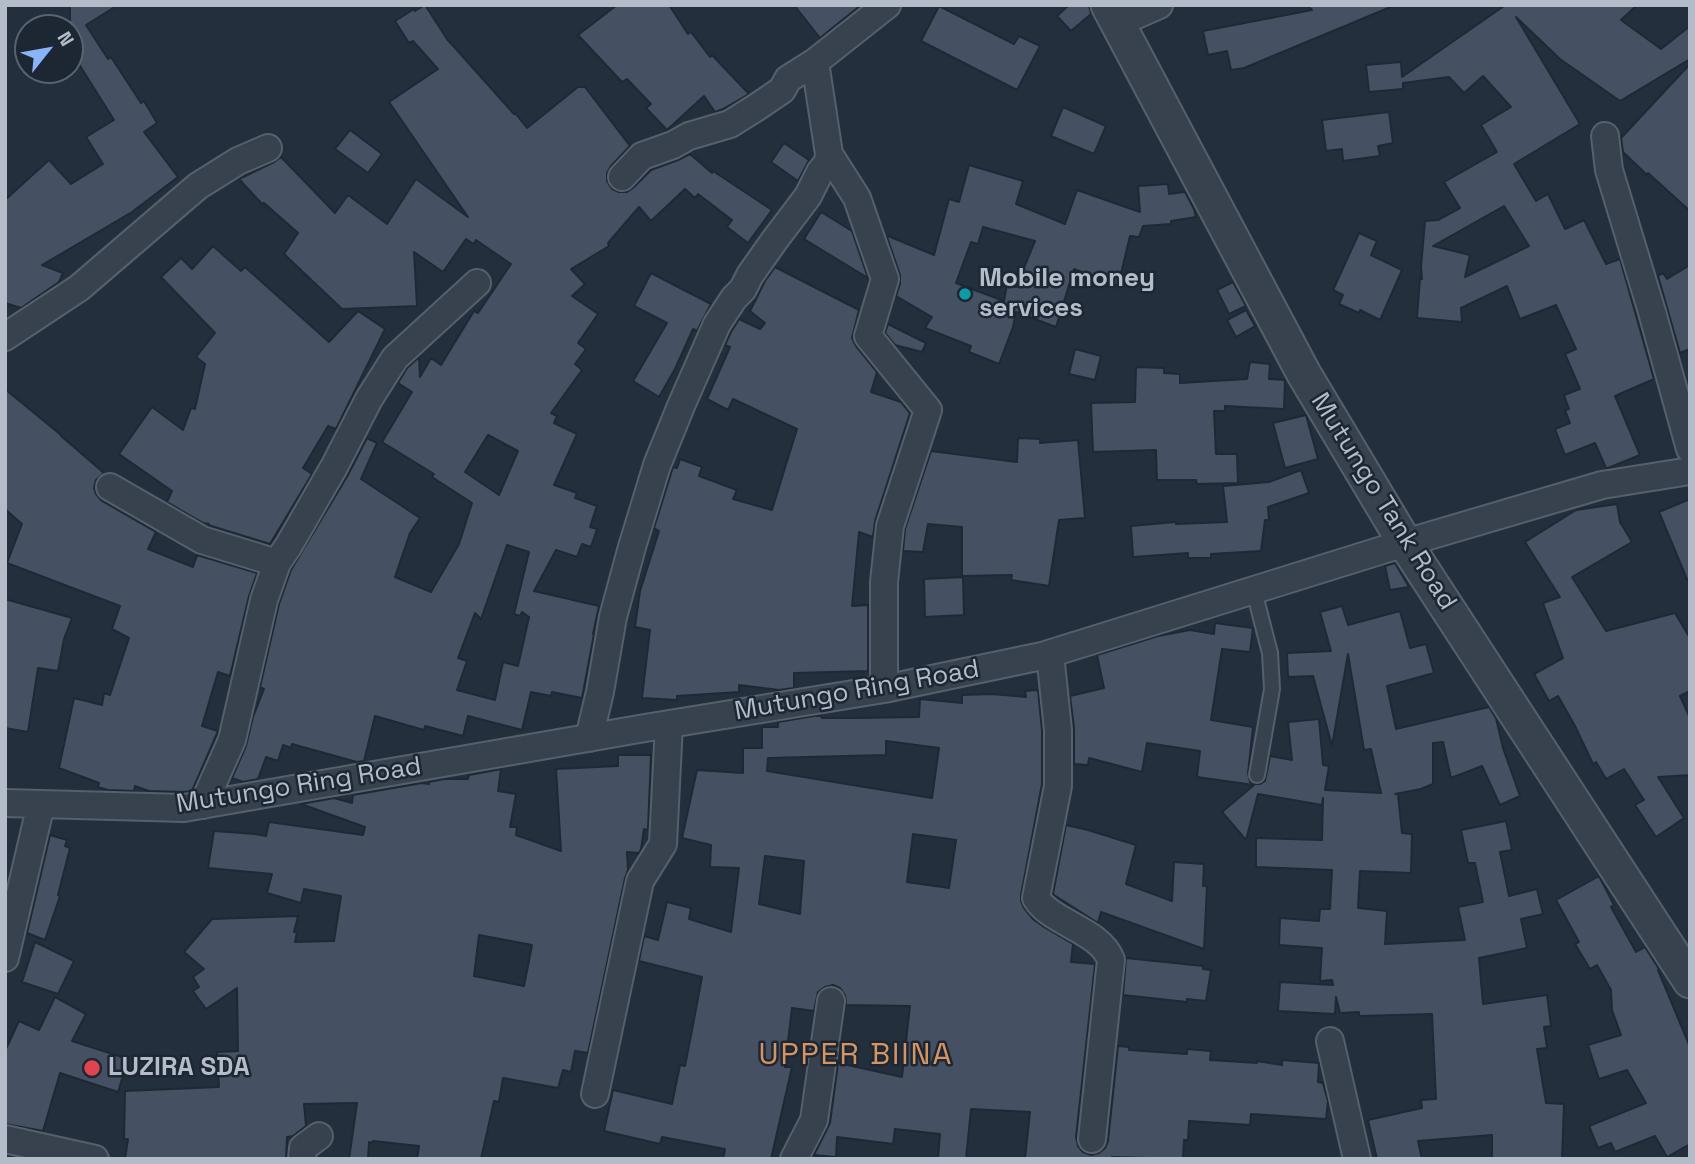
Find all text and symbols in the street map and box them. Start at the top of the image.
north arrow [14,14,84,84]
text: N [52,27,80,51]
place label: Mobile money services [979,263,1155,324]
marker: Mobile money services [957,286,973,302]
street label: Mutungo Tank Road [1304,388,1462,616]
street label: Mutungo Ring Road [732,654,982,728]
street label: Mutungo Ring Road [174,751,424,821]
district label: UPPER BIINA [760,1038,952,1074]
place label: LUZIRA SDA [108,1052,250,1084]
marker: LUZIRA SDA [82,1058,102,1078]

